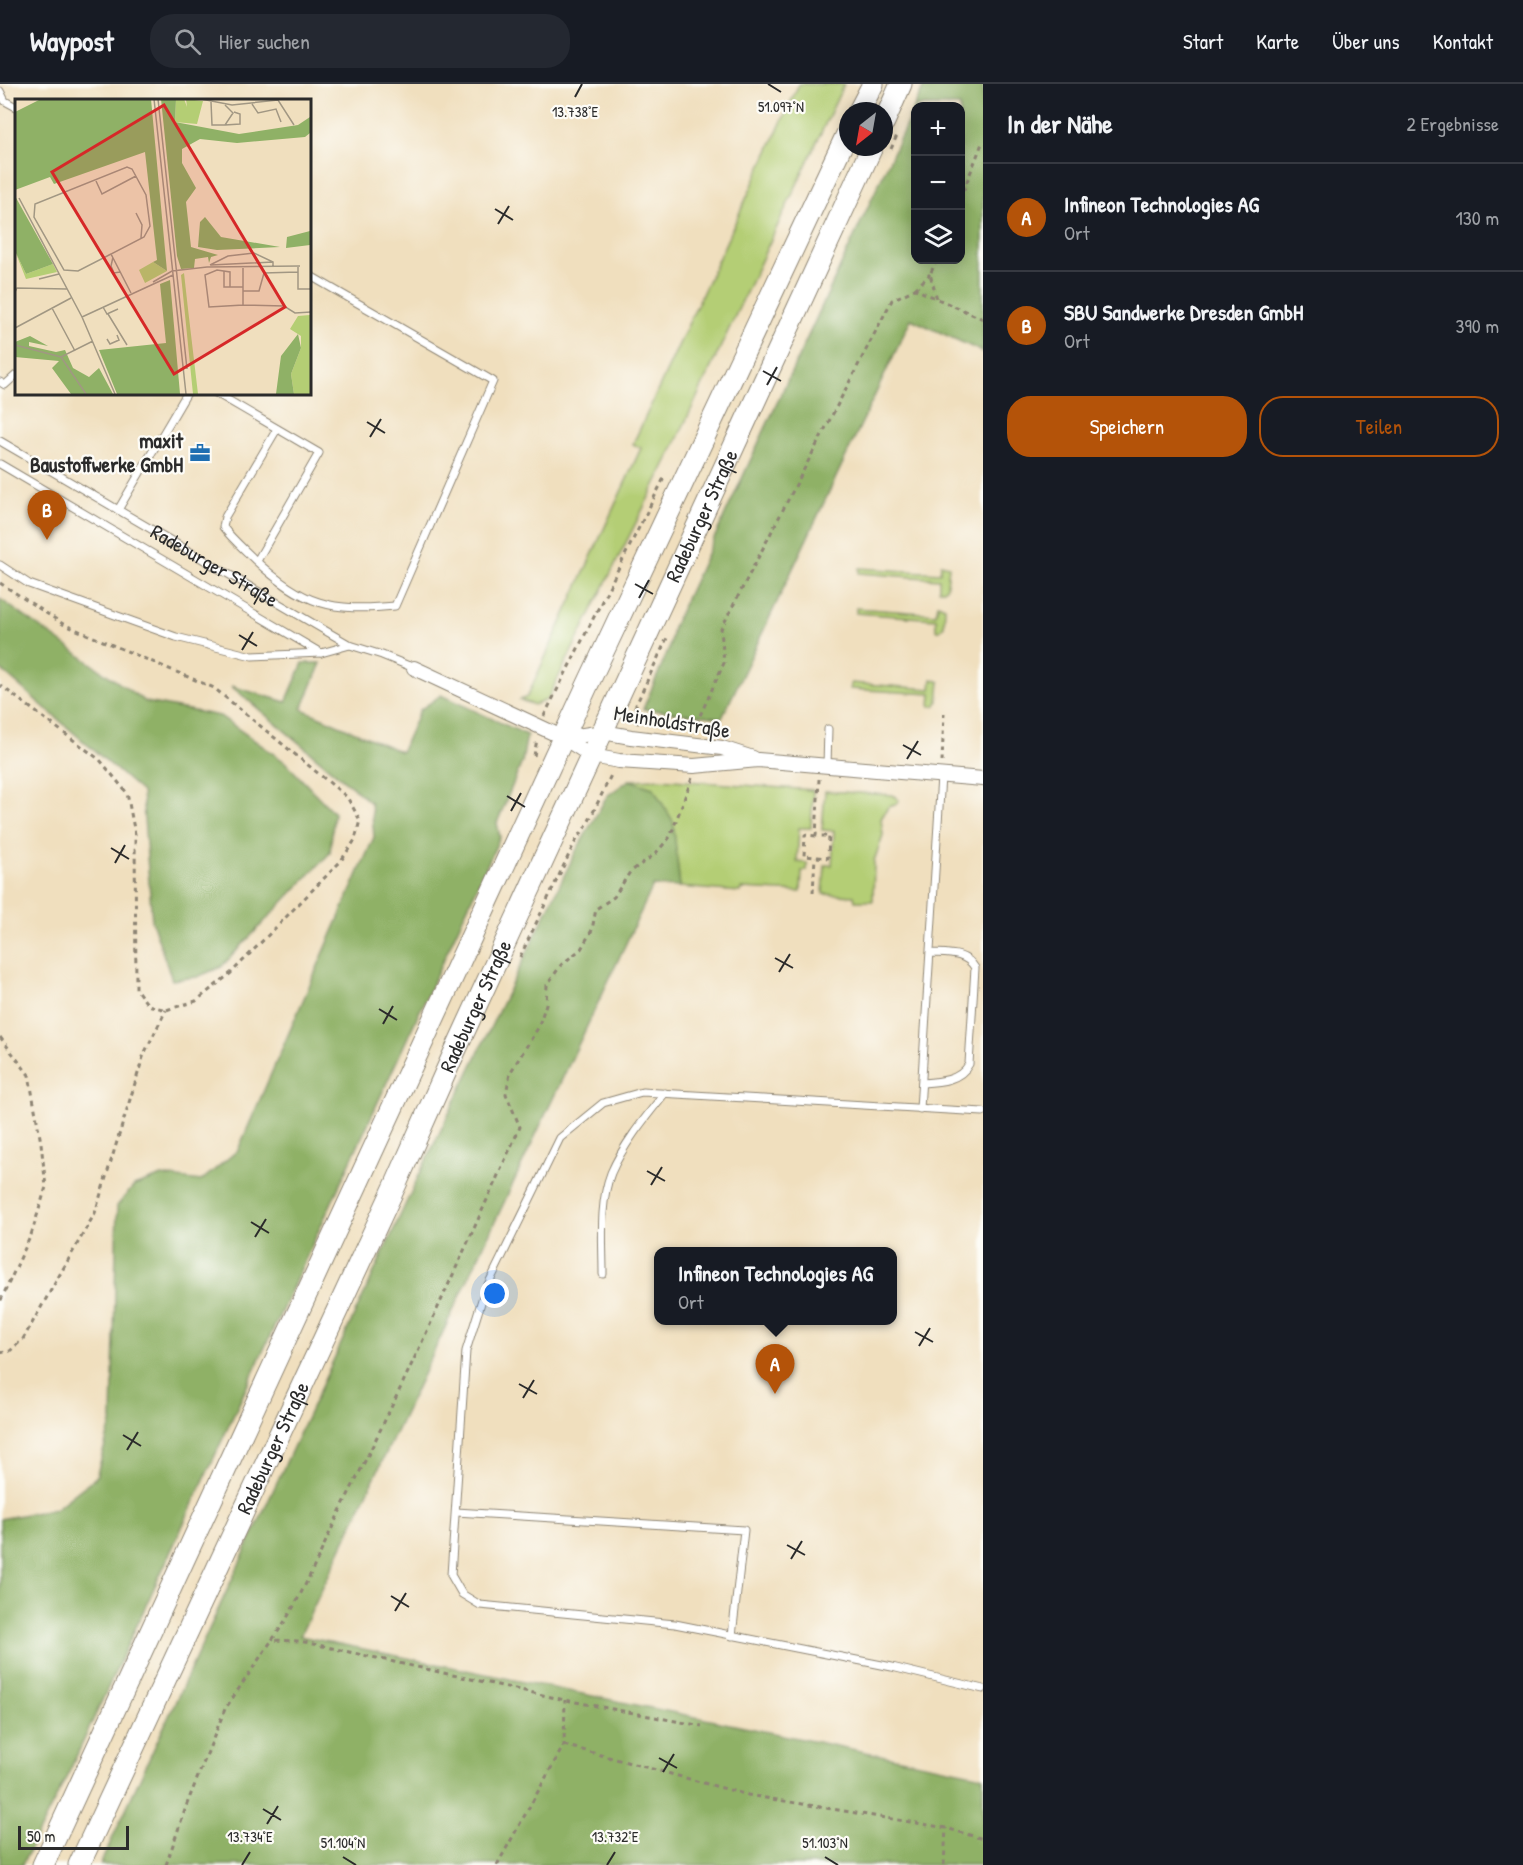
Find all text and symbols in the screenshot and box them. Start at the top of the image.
search box [150,14,570,68]
text: Waypost [30,22,114,60]
icon: search [171,25,204,58]
text: Hier suchen [219,26,310,56]
text: Start [1183,27,1223,56]
text: Karte [1256,27,1299,56]
text: Über uns [1332,27,1400,56]
text: Kontakt [1433,27,1493,56]
text: 51.097°N [758,96,804,117]
inset map [15,99,310,394]
text: 13.738°E [552,101,598,122]
north arrow [839,102,893,156]
map controls [911,102,965,264]
button: + [911,102,965,156]
text: In der Nähe [1007,106,1113,141]
text: 2 Ergebnisse [1407,110,1499,137]
button: − [911,156,965,210]
text: Infineon Technologies AG [1064,189,1259,219]
text: A [1022,204,1031,231]
text: 130 m [1456,204,1499,231]
button: layers [911,210,965,264]
text: Ort [1064,219,1090,246]
text: SBU Sandwerke Dresden GmbH [1064,297,1303,327]
text: B [1021,312,1032,339]
text: 390 m [1456,312,1499,339]
text: Ort [1064,327,1090,354]
button: Speichern [1007,396,1247,457]
button: Teilen [1259,396,1499,457]
place label: maxit Baustoffwerke GmbH [30,426,184,479]
office icon: maxit Baustoffwerke GmbH [188,441,212,465]
street label: Radeburger Straße [658,445,745,587]
pin: B [28,490,66,540]
street label: Radeburger Straße [146,517,284,614]
street label: Meinholdstraße [612,698,732,745]
street label: Radeburger Straße [432,935,518,1077]
popup [654,1247,897,1325]
text: Infineon Technologies AG [678,1258,873,1288]
your location [480,1279,509,1308]
text: Ort [678,1288,704,1315]
pin: A [756,1344,794,1394]
street label: Radeburger Straße [229,1377,316,1519]
scale bar [18,1823,129,1850]
text: 50 m [27,1825,56,1847]
text: 13.734°E [227,1826,273,1847]
text: 13.732°E [592,1826,639,1847]
text: 51.104°N [321,1832,365,1853]
text: 51.103°N [802,1832,848,1853]

